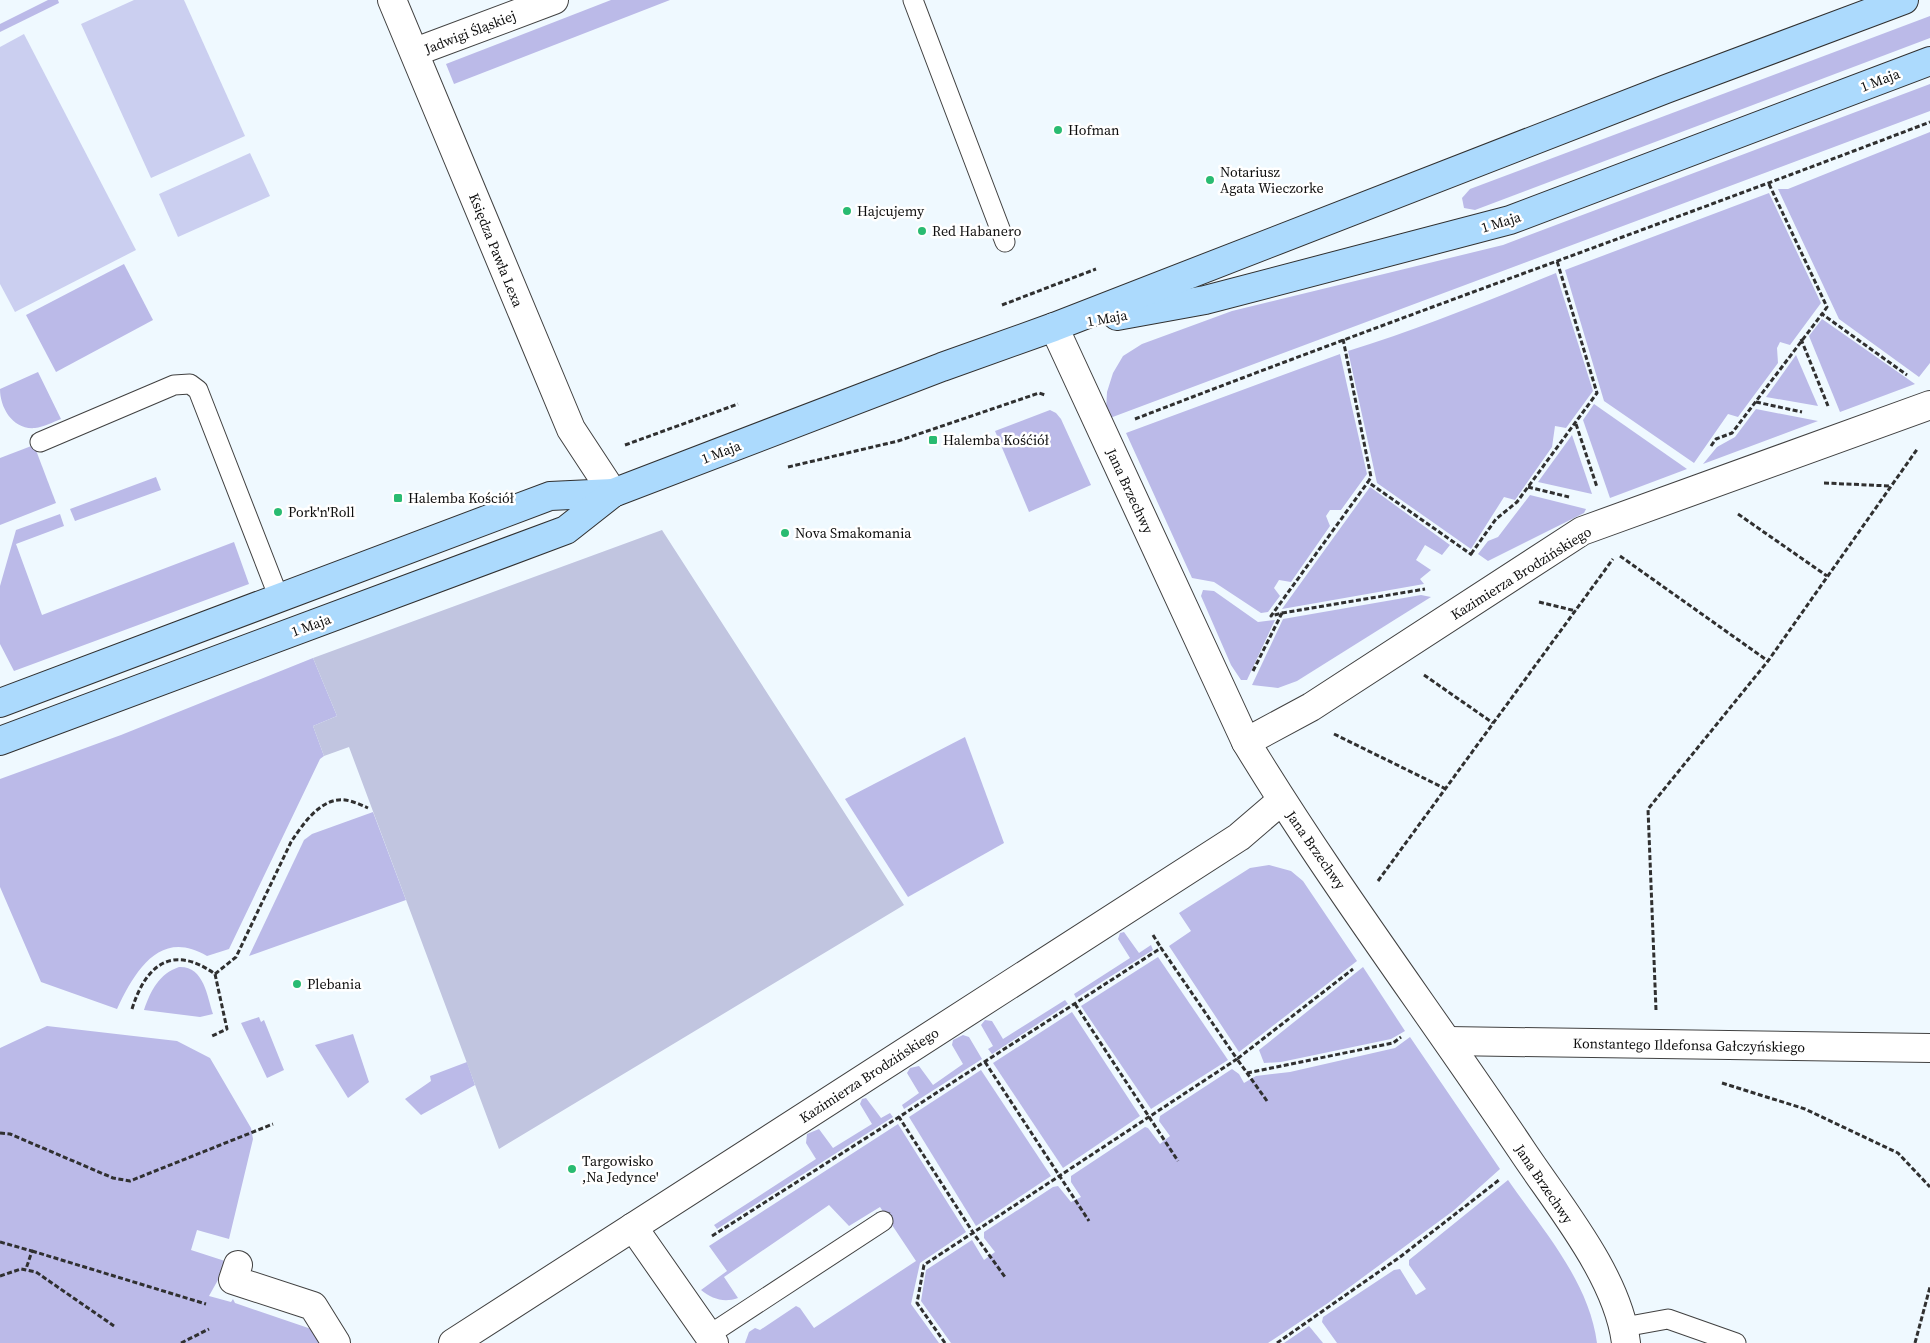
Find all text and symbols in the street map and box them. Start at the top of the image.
street label: Jadwigi Śląskiej [421,5,519,59]
street label: 1 Maja [1857,63,1903,97]
place label: Hofman [1068,120,1120,140]
marker: Hofman [1052,124,1064,136]
place label: Notariusz Agata Wieczorke [1220,162,1324,198]
marker: Notariusz Agata Wieczorke [1204,174,1216,186]
street label: Księdza Pawła Lexa [464,190,528,311]
place label: Hajcujemy [857,201,925,221]
marker: Hajcujemy [841,205,853,217]
street label: 1 Maja [1479,206,1524,238]
place label: Red Habanero [932,221,1022,241]
marker: Red Habanero [916,225,928,237]
street label: 1 Maja [1085,304,1130,331]
place label: Halemba Kośćiół [943,430,1049,450]
marker: Halemba Kośćiół [927,434,939,446]
street label: 1 Maja [698,435,744,469]
street label: Jana Brzechwy [1101,444,1159,538]
place label: Halemba Kościół [408,488,514,508]
marker: Halemba Kościół [392,492,404,504]
place label: Pork'n'Roll [288,502,355,522]
marker: Pork'n'Roll [272,506,284,518]
street label: Kazimierza Brodzińskiego [1447,521,1595,625]
place label: Nova Smakomania [795,523,912,543]
marker: Nova Smakomania [779,527,791,539]
street label: 1 Maja [288,608,334,641]
street label: Jana Brzechwy [1281,806,1351,894]
place label: Plebania [307,974,362,994]
marker: Plebania [291,978,303,990]
street label: Kazimierza Brodzińskiego [795,1022,943,1128]
street label: Konstantego Ildefonsa Gałczyńskiego [1573,1033,1806,1057]
street label: Jana Brzechwy [1510,1140,1578,1228]
place label: Targowisko ,Na Jedynce' [582,1151,659,1187]
marker: Targowisko ,Na Jedynce' [566,1163,578,1175]

